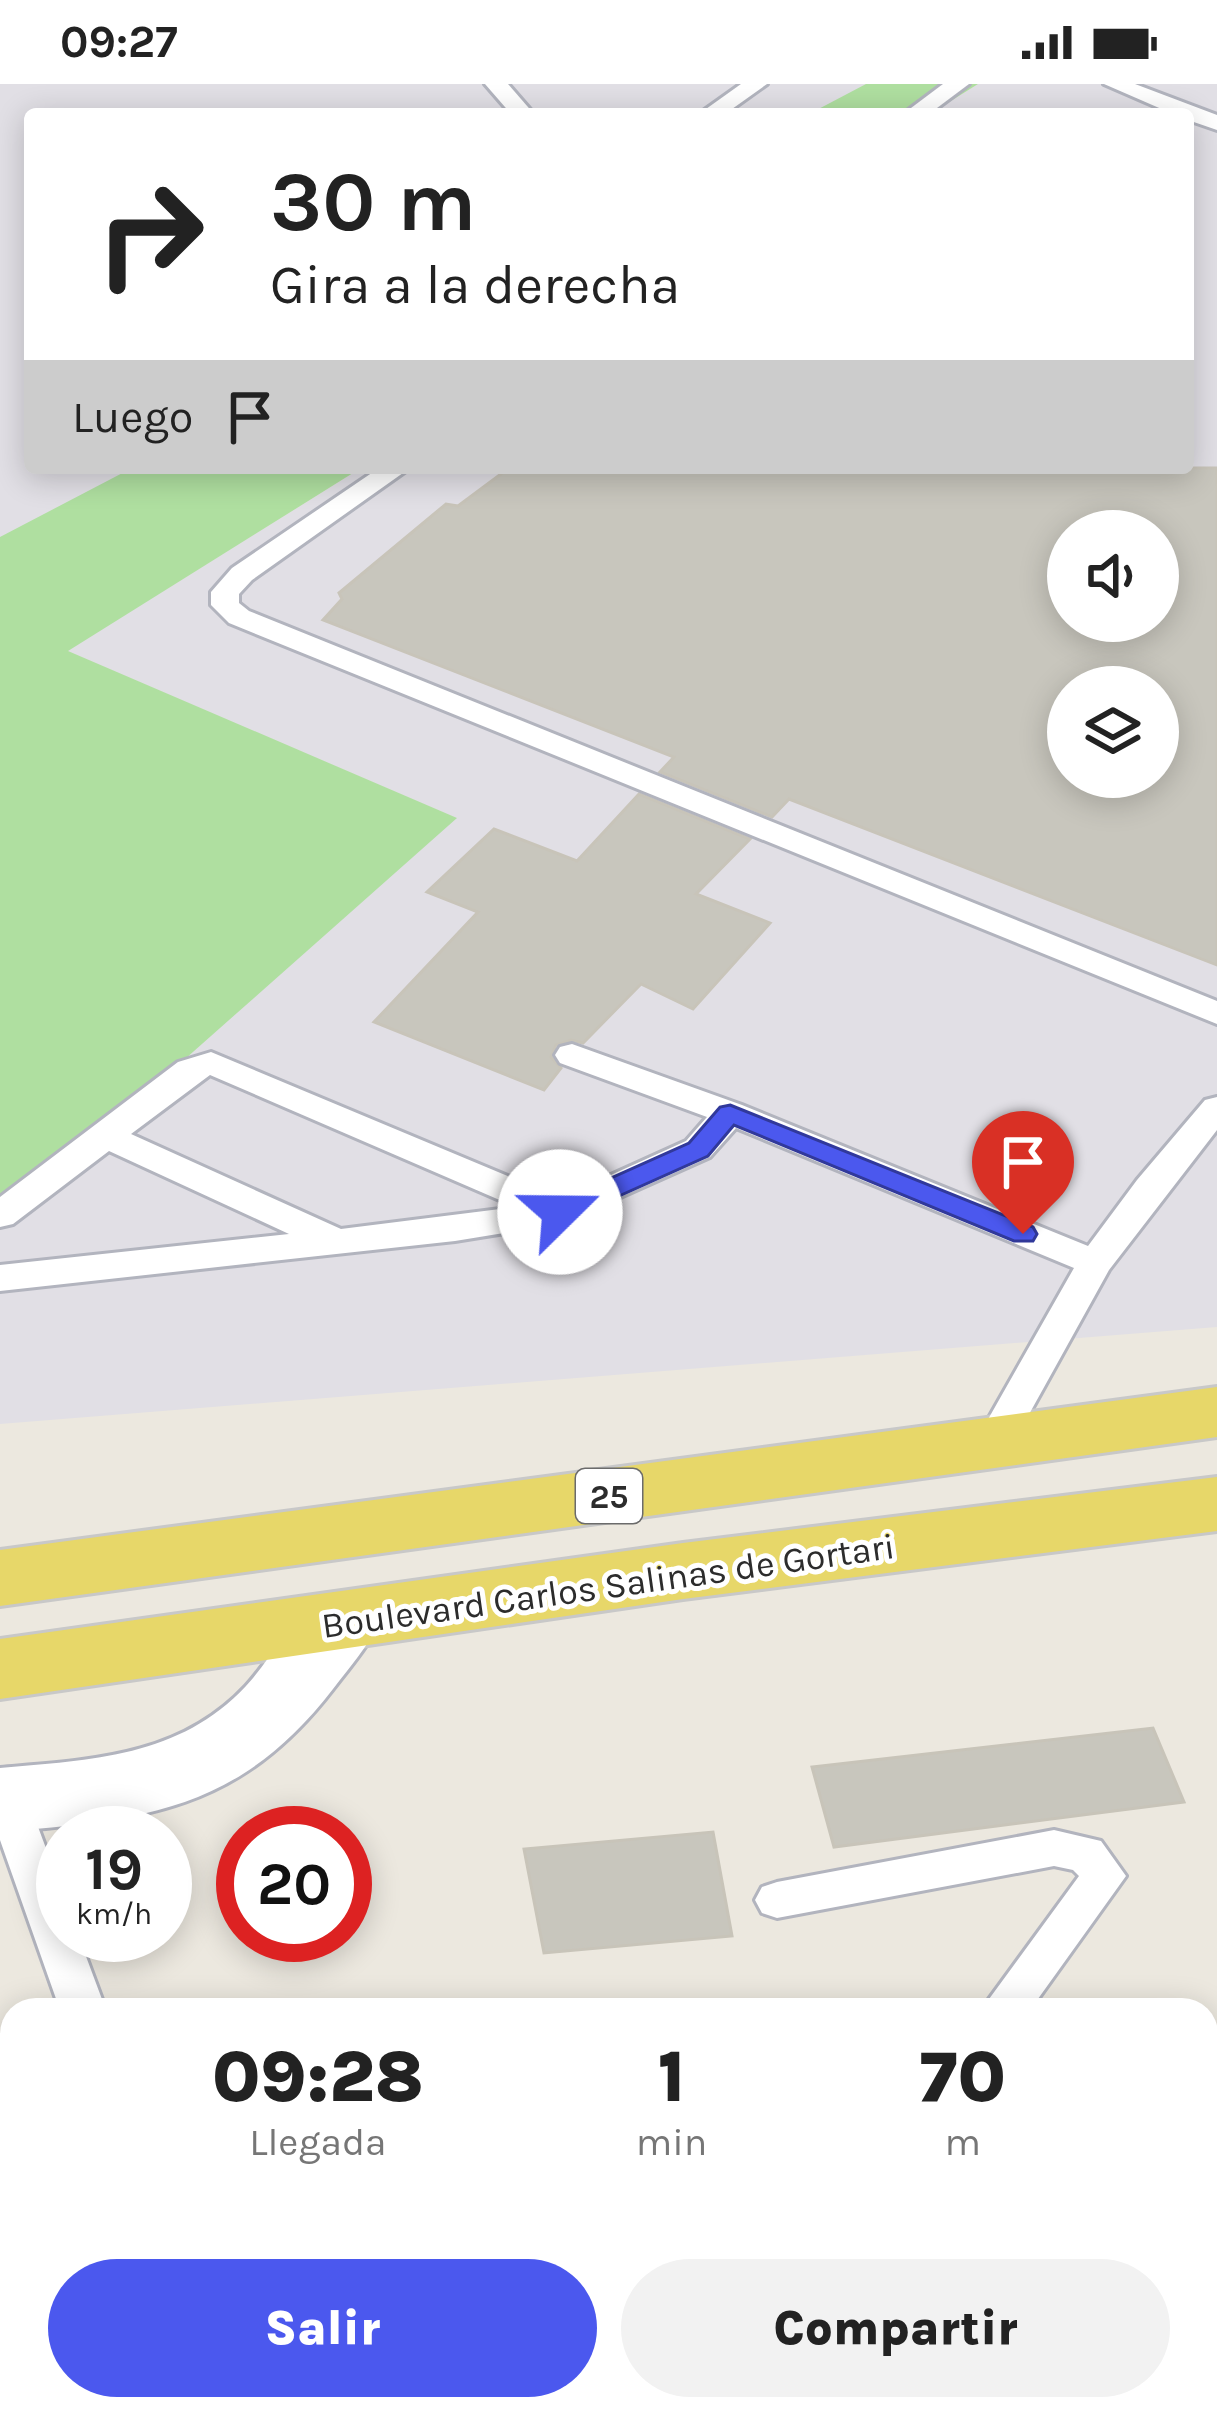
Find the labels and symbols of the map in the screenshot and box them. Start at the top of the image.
pin [972,1111,1074,1234]
position arrow [497,1149,623,1275]
road number: 25 [576,1469,642,1523]
street label: Boulevard Carlos Salinas de Gortari [319,1525,897,1647]
speed limit sign: 20 [216,1806,372,1962]

